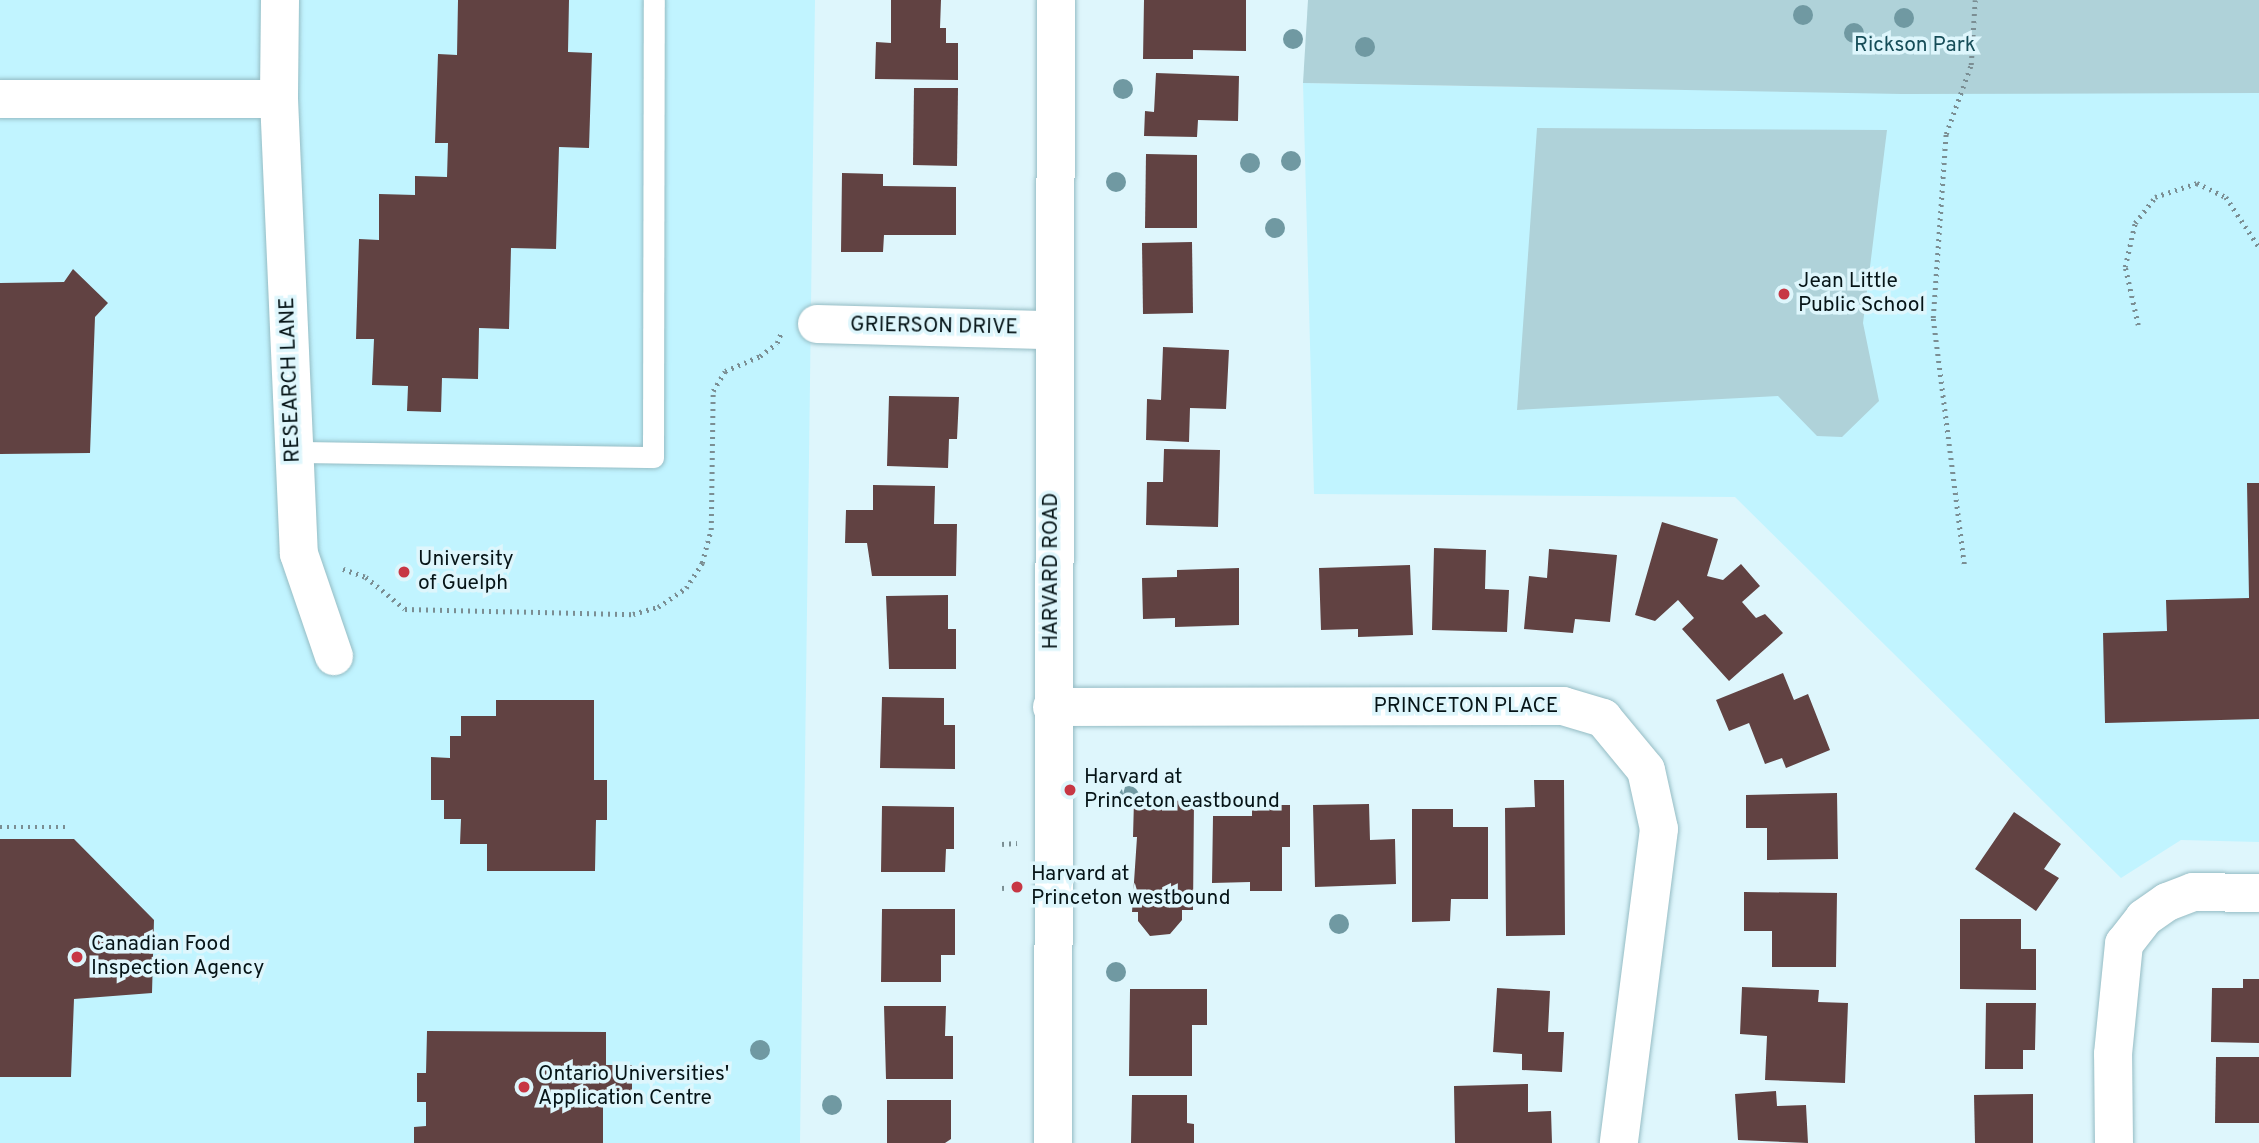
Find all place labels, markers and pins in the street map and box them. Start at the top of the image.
place label: Jean Little Public School [1798,269,1925,319]
marker: Jean Little Public School [1776,286,1792,302]
place label: University of Guelph [418,547,514,597]
marker: University of Guelph [396,564,412,580]
place label: Harvard at Princeton eastbound [1084,765,1280,815]
marker: Harvard at Princeton eastbound [1062,782,1078,798]
place label: Harvard at Princeton westbound [1031,862,1230,912]
marker: Harvard at Princeton westbound [1009,879,1025,895]
place label: Canadian Food Inspection Agency [91,932,265,982]
marker: Canadian Food Inspection Agency [69,949,85,965]
place label: Ontario Universities' Application Centre [538,1062,729,1112]
marker: Ontario Universities' Application Centre [516,1079,532,1095]

